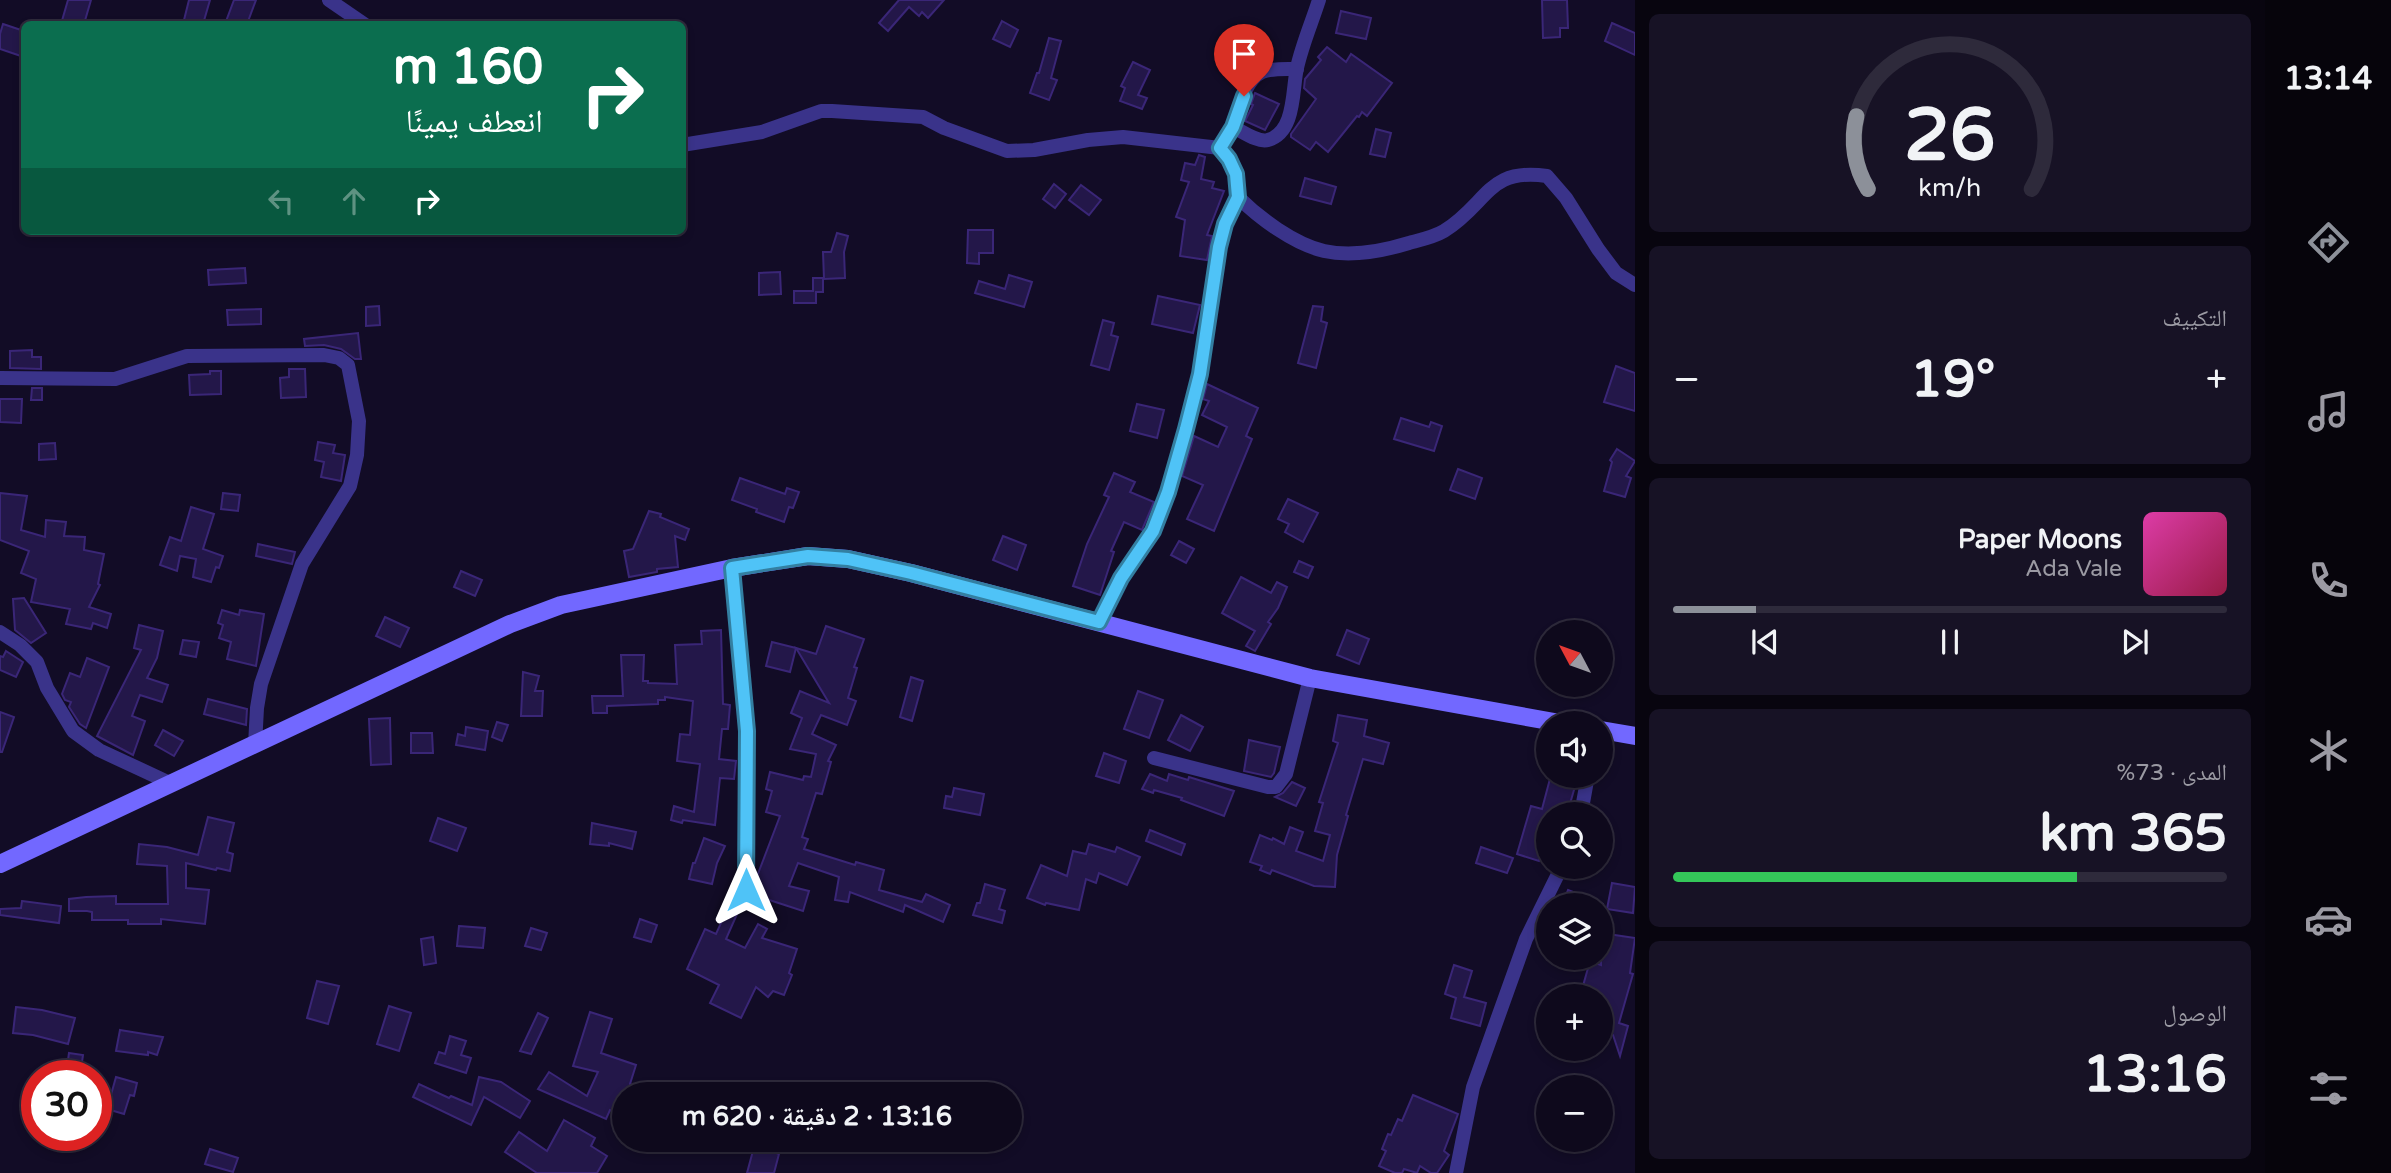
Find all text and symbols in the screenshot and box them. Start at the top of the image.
pin [1214,24,1274,96]
icon: arrive [1225,35,1263,73]
text: 160 m [393,38,543,97]
icon: right [567,49,658,140]
text: 13:14 [2284,60,2372,98]
text: 26 [1904,92,1996,180]
text: انعطف يمينًا [406,103,543,141]
text: km/h [1919,173,1981,203]
icon: left [262,182,300,220]
icon: ahead [335,182,373,220]
icon: right [408,182,446,220]
icon: directions [2304,218,2353,267]
text: التكييف [2162,305,2227,333]
text: 19° [1910,348,1995,411]
text: − [1673,357,1700,403]
text: + [2206,357,2227,403]
icon: music [2304,387,2353,436]
text: Paper Moons [1958,524,2122,555]
text: Ada Vale [2025,555,2122,583]
icon: phone [2304,556,2353,605]
north arrow [1536,620,1614,696]
map controls [1536,620,1613,1152]
icon: previous [1746,623,1784,661]
icon: pause [1931,623,1969,661]
icon: next [2116,623,2154,661]
button: sound [1536,711,1613,788]
icon: climate [2304,726,2353,775]
text: المدى · 73% [2116,759,2227,787]
button: search [1536,802,1613,879]
text: 365 km [2039,802,2227,865]
position arrow [709,853,783,927]
button: layers [1536,893,1613,970]
icon: car [2304,895,2353,944]
button: + [1536,984,1613,1061]
text: الوصول [2163,1000,2227,1028]
text: 13:16 [2083,1043,2227,1106]
speed limit sign: 30 [21,1060,112,1151]
icon: filters [2304,1064,2353,1113]
button: − [1536,1075,1613,1152]
text: 13:16 · 2 دقيقة · 620 m [682,1101,952,1132]

